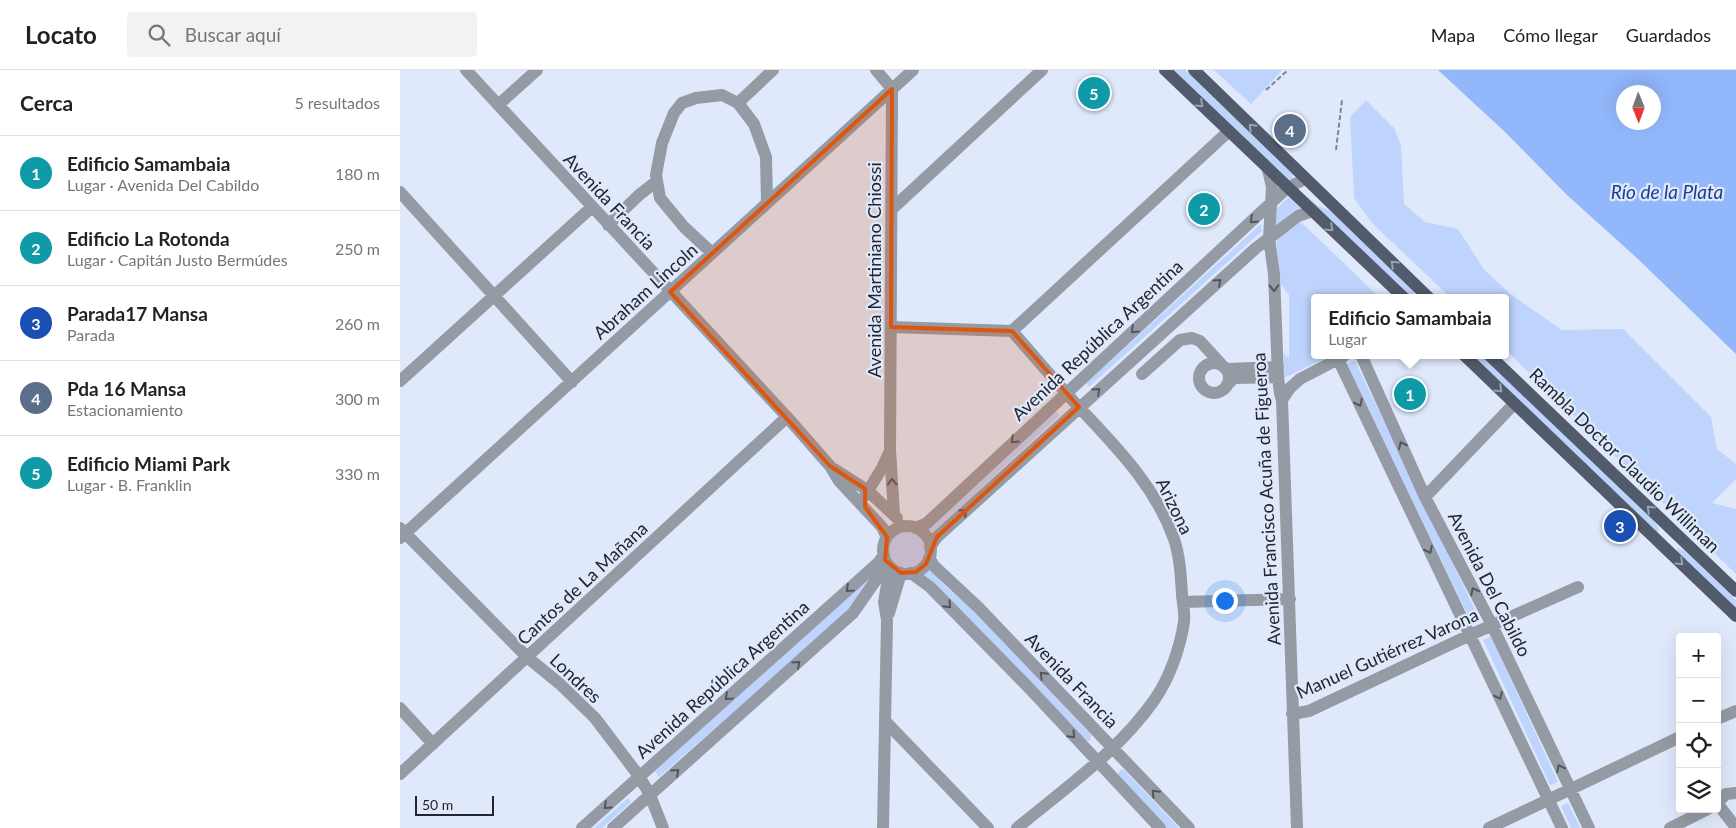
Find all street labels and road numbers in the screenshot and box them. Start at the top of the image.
street label: Avenida Francia [559,148,661,254]
street label: Avenida Martiniano Chiossi [863,162,885,378]
street label: Abraham Lincoln [588,238,702,344]
street label: Avenida República Argentina [1007,255,1187,425]
street label: Avenida Francisco Acuña de Figueroa [1247,352,1285,646]
street label: Rambla Doctor Claudio Williman [1525,363,1725,557]
street label: Arizona [1152,474,1198,538]
street label: Avenida Del Cabildo [1444,508,1536,660]
street label: Cantos de La Mañana [512,517,652,649]
street label: Avenida República Argentina [631,595,813,763]
street label: Manuel Gutiérrez Varona [1293,603,1481,703]
street label: Avenida Francia [1021,628,1123,732]
street label: Londres [546,649,606,707]

